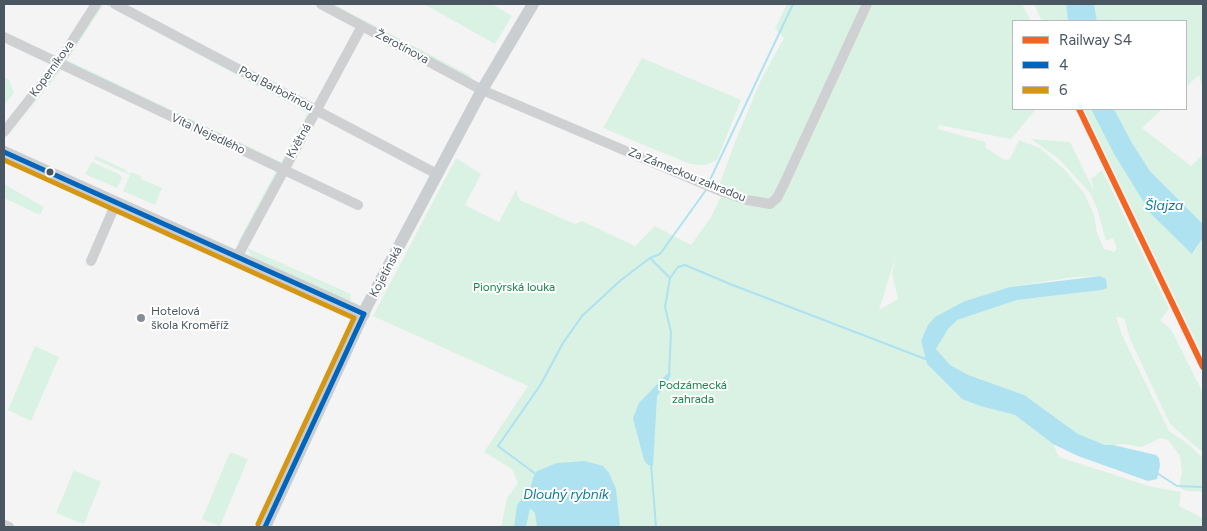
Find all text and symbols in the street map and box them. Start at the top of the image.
legend [1012,20,1187,110]
street label: Žerotínova [373,27,431,67]
text: Railway S4 [1059,31,1132,49]
street label: Koperníkova [27,38,77,100]
text: 4 [1059,56,1068,74]
street label: Pod Barbořinou [236,63,316,115]
text: 6 [1059,81,1068,99]
street label: Víta Nejedlého [169,111,247,157]
street label: Květná [284,121,314,161]
street label: Za Zámeckou zahradou [626,145,748,205]
unlabelled marker [45,167,55,177]
water label: Šlajza [1145,198,1183,214]
street label: Kojetínská [367,244,405,300]
park label: Pionýrská louka [473,280,555,294]
place label: Hotelová škola Kroměříž [151,304,229,332]
marker: Hotelová škola Kroměříž [135,312,147,324]
park label: Podzámecká zahrada [659,378,727,406]
water label: Dlouhý rybník [523,487,609,503]

